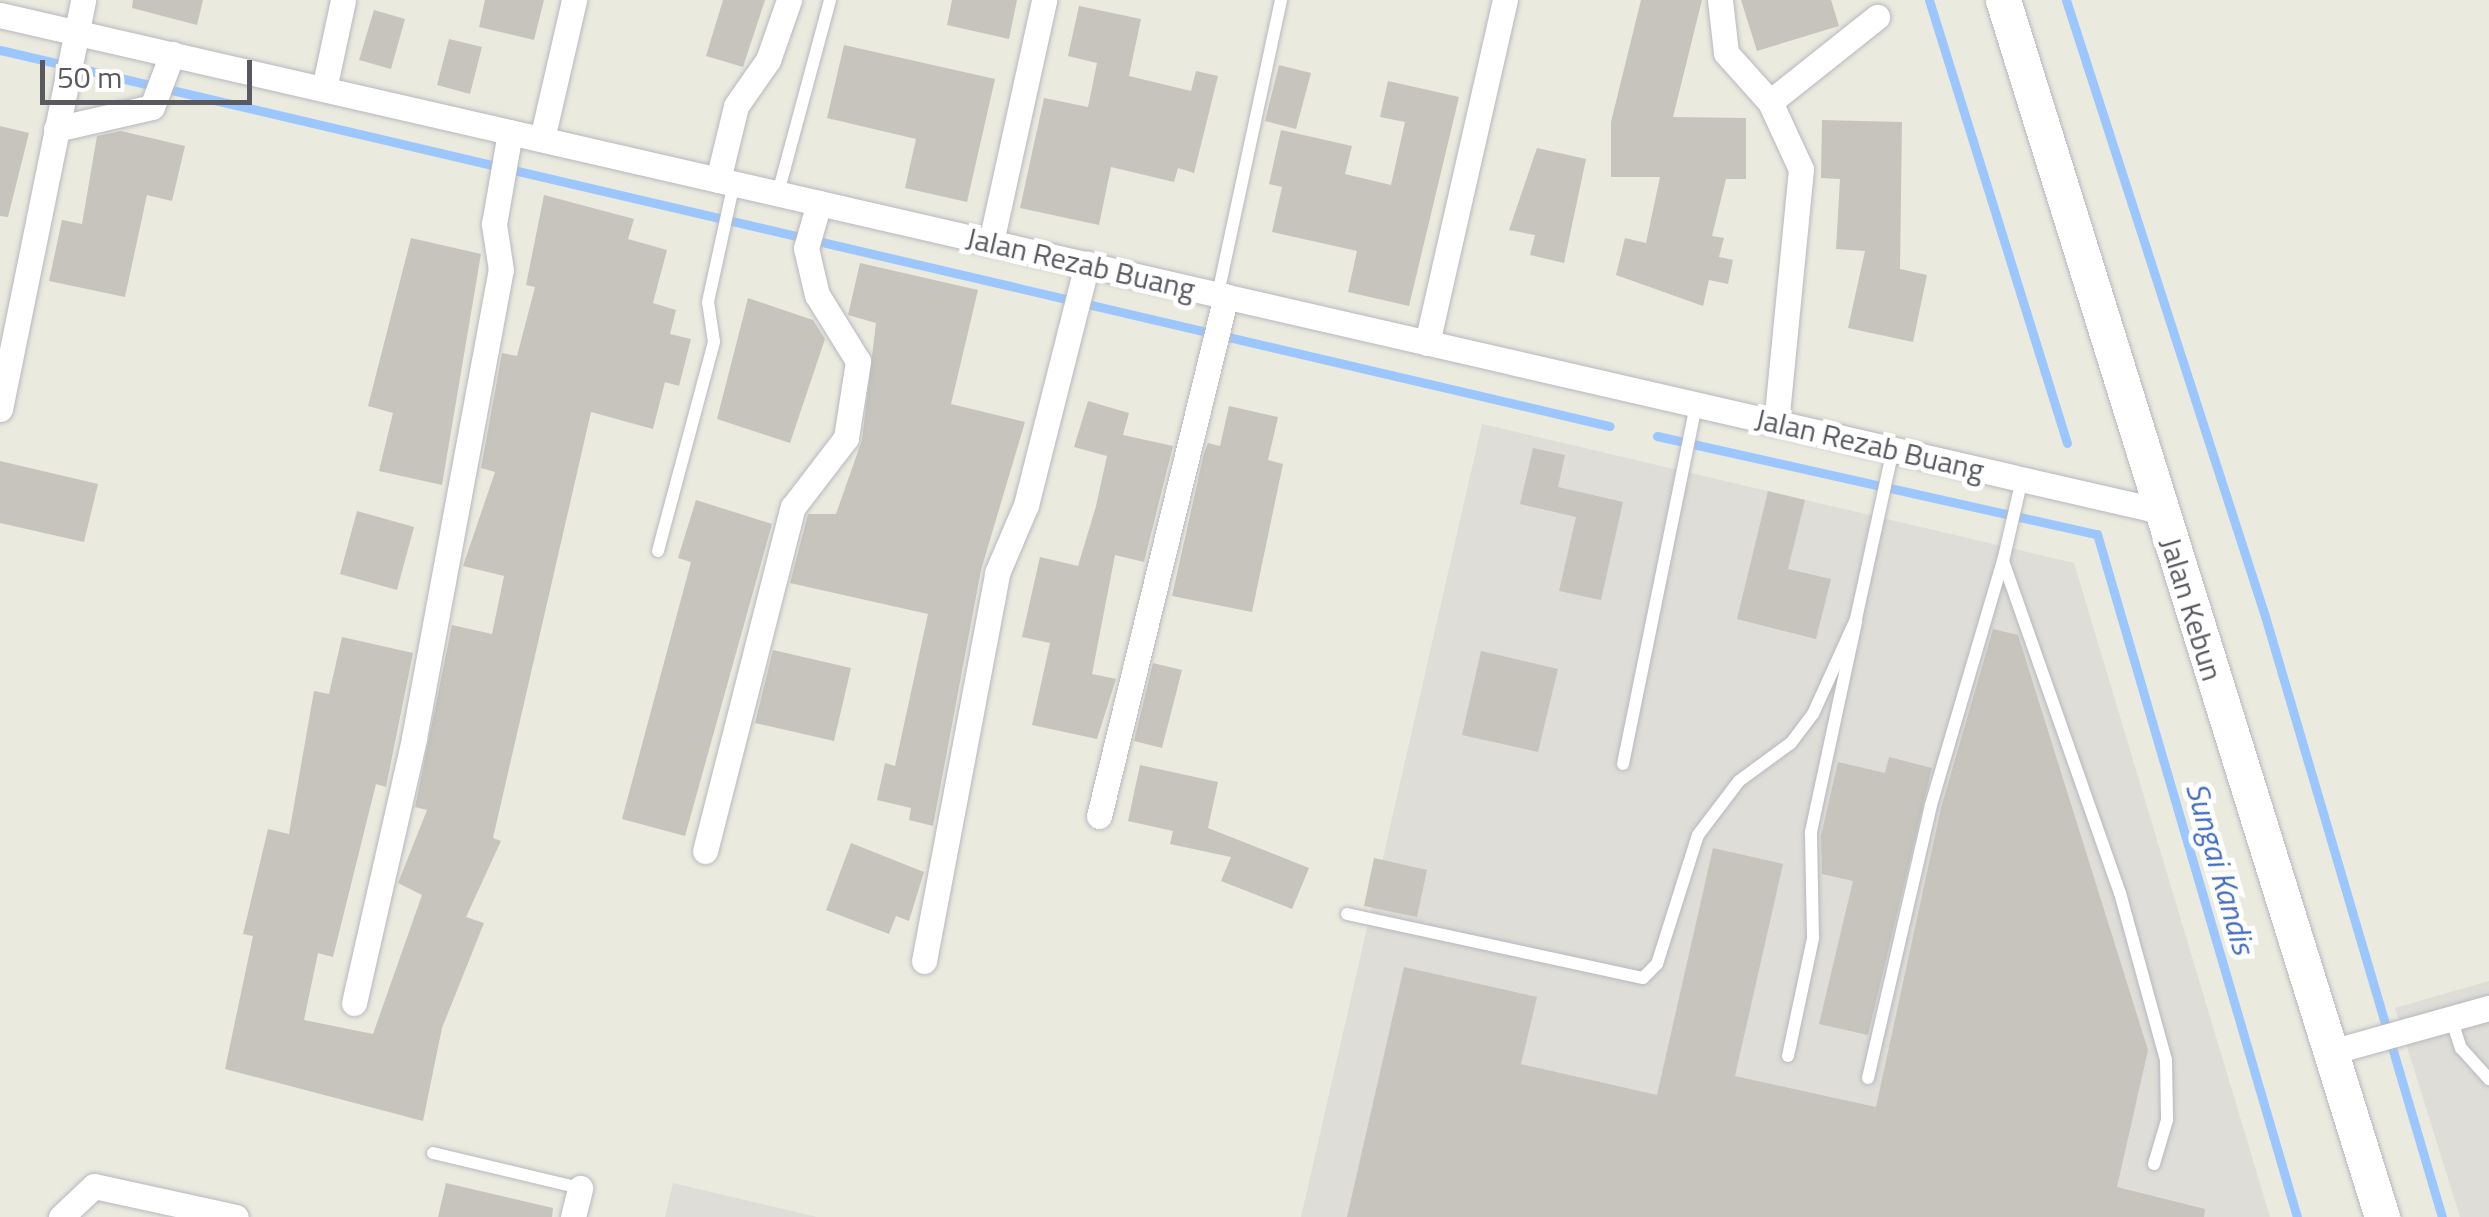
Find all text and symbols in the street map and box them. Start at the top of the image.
scale bar [45,40,258,102]
text: 50 m [57,54,122,100]
street label: Jalan Rezab Buang [963,219,1199,307]
street label: Jalan Rezab Buang [1752,400,1988,488]
street label: Jalan Kebun [2153,533,2231,685]
water label: Sungai Kandis [2178,778,2264,958]

